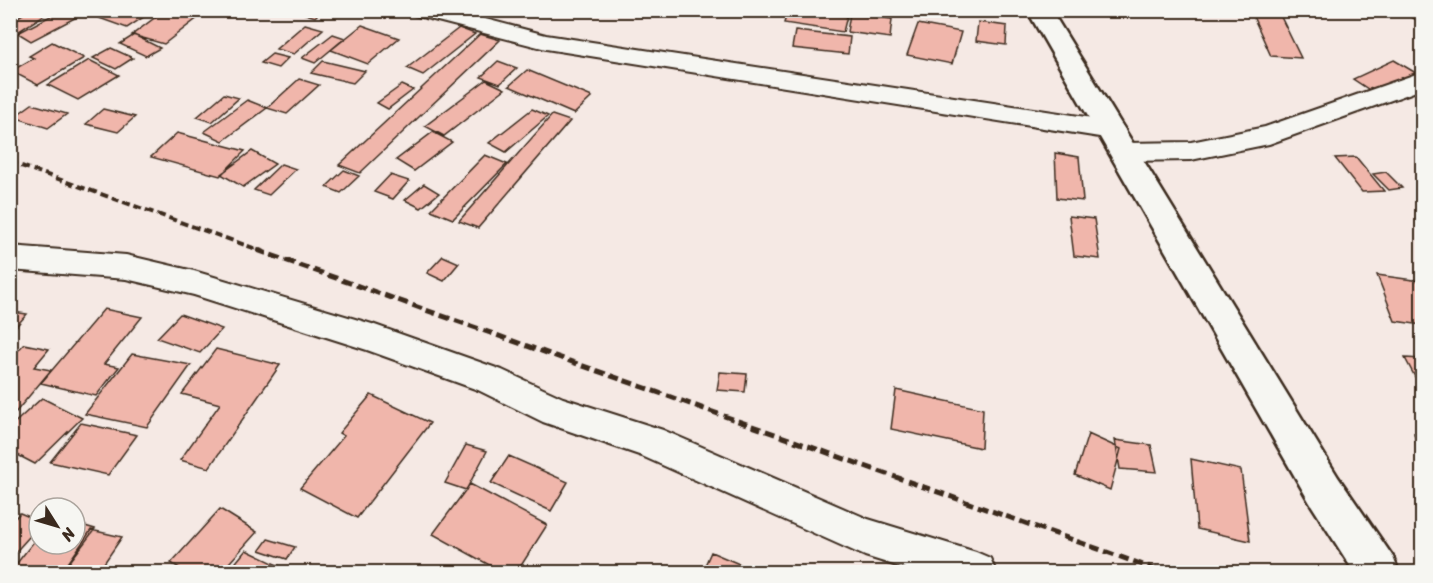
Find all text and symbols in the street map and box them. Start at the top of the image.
north arrow [27,496,87,556]
text: N [53,521,84,549]

